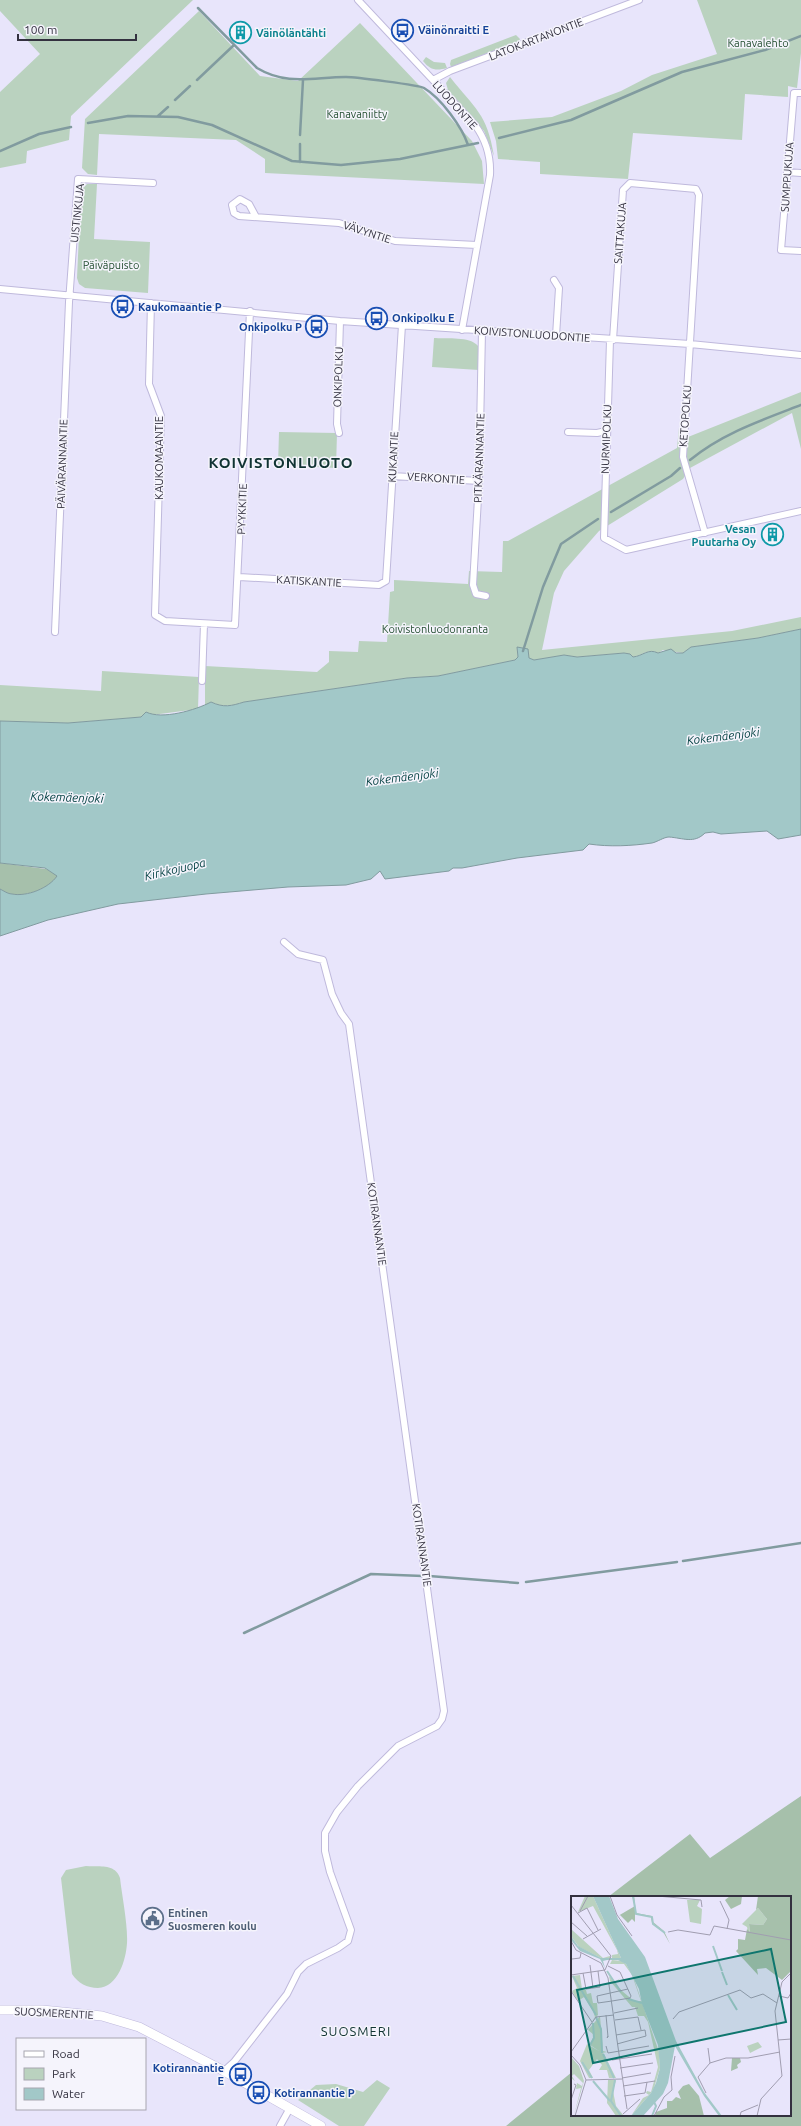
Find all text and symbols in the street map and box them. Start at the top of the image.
street label: LATOKARTANONTIE [487,15,585,63]
scale bar [18,16,136,42]
bus stop icon: Väinönraitti E [389,17,415,43]
building icon: Väinöläntähti [228,20,254,46]
text: 100 m [24,23,57,36]
place label: Väinönraitti E [418,24,489,36]
place label: Väinöläntähti [256,27,326,39]
park label: Kanavalehto [727,37,789,49]
street label: LUODONTIE [430,78,480,132]
park label: Kanavaniitty [327,108,388,120]
street label: SUMPPUKUJA [779,141,795,212]
street label: UISTINKUJA [68,182,86,243]
street label: SAITTAKUJA [612,201,628,264]
street label: VÄVYNTIE [342,219,392,245]
park label: Päiväpuisto [83,259,139,271]
bus stop icon: Kaukomaantie P [109,294,135,320]
place label: Kaukomaantie P [138,301,222,313]
bus stop icon: Onkipolku E [364,305,390,331]
place label: Onkipolku E [392,312,455,324]
bus stop icon: Onkipolku P [304,314,330,340]
place label: Onkipolku P [239,321,302,333]
street label: KOIVISTONLUODONTIE [474,324,590,344]
street label: ONKIPOLKU [331,346,345,408]
street label: KETOPOLKU [677,385,693,447]
street label: NURMIPOLKU [599,404,613,474]
street label: PITKÄRANNANTIE [471,413,487,503]
street label: KAUKOMAANTIE [153,416,165,500]
street label: PÄIVÄRANNANTIE [54,419,70,509]
street label: KUKANTIE [386,431,400,483]
district label: KOIVISTONLUOTO [208,454,354,471]
street label: VERKONTIE [407,470,465,486]
street label: PYYKKITIE [235,483,249,535]
building icon: Vesan Puutarha Oy [759,522,785,548]
place label: Vesan Puutarha Oy [692,523,756,548]
street label: KATISKANTIE [276,573,342,589]
park label: Koivistonluodonranta [382,623,488,635]
water label: Kokemäenjoki [686,725,761,747]
water label: Kokemäenjoki [365,766,440,788]
water label: Kokemäenjoki [30,789,105,805]
water label: Kirkkojuopa [143,856,207,882]
street label: KOTIRANNANTIE [365,1182,389,1266]
street label: KOTIRANNANTIE [410,1503,434,1587]
inset map [571,1896,791,2116]
public building icon: Entinen Suosmeren koulu [140,1906,166,1932]
place label: Entinen Suosmeren koulu [168,1907,257,1932]
street label: SUOSMERENTIE [14,2005,94,2021]
district label: SUOSMERI [321,2024,391,2038]
legend [16,2038,146,2110]
text: Road [52,2047,80,2060]
bus stop icon: Kotirannantie E [227,2061,253,2087]
place label: Kotirannantie E [153,2062,224,2087]
text: Park [52,2067,76,2080]
bus stop icon: Kotirannantie P [246,2080,272,2106]
text: Water [52,2087,85,2100]
place label: Kotirannantie P [274,2087,355,2099]

